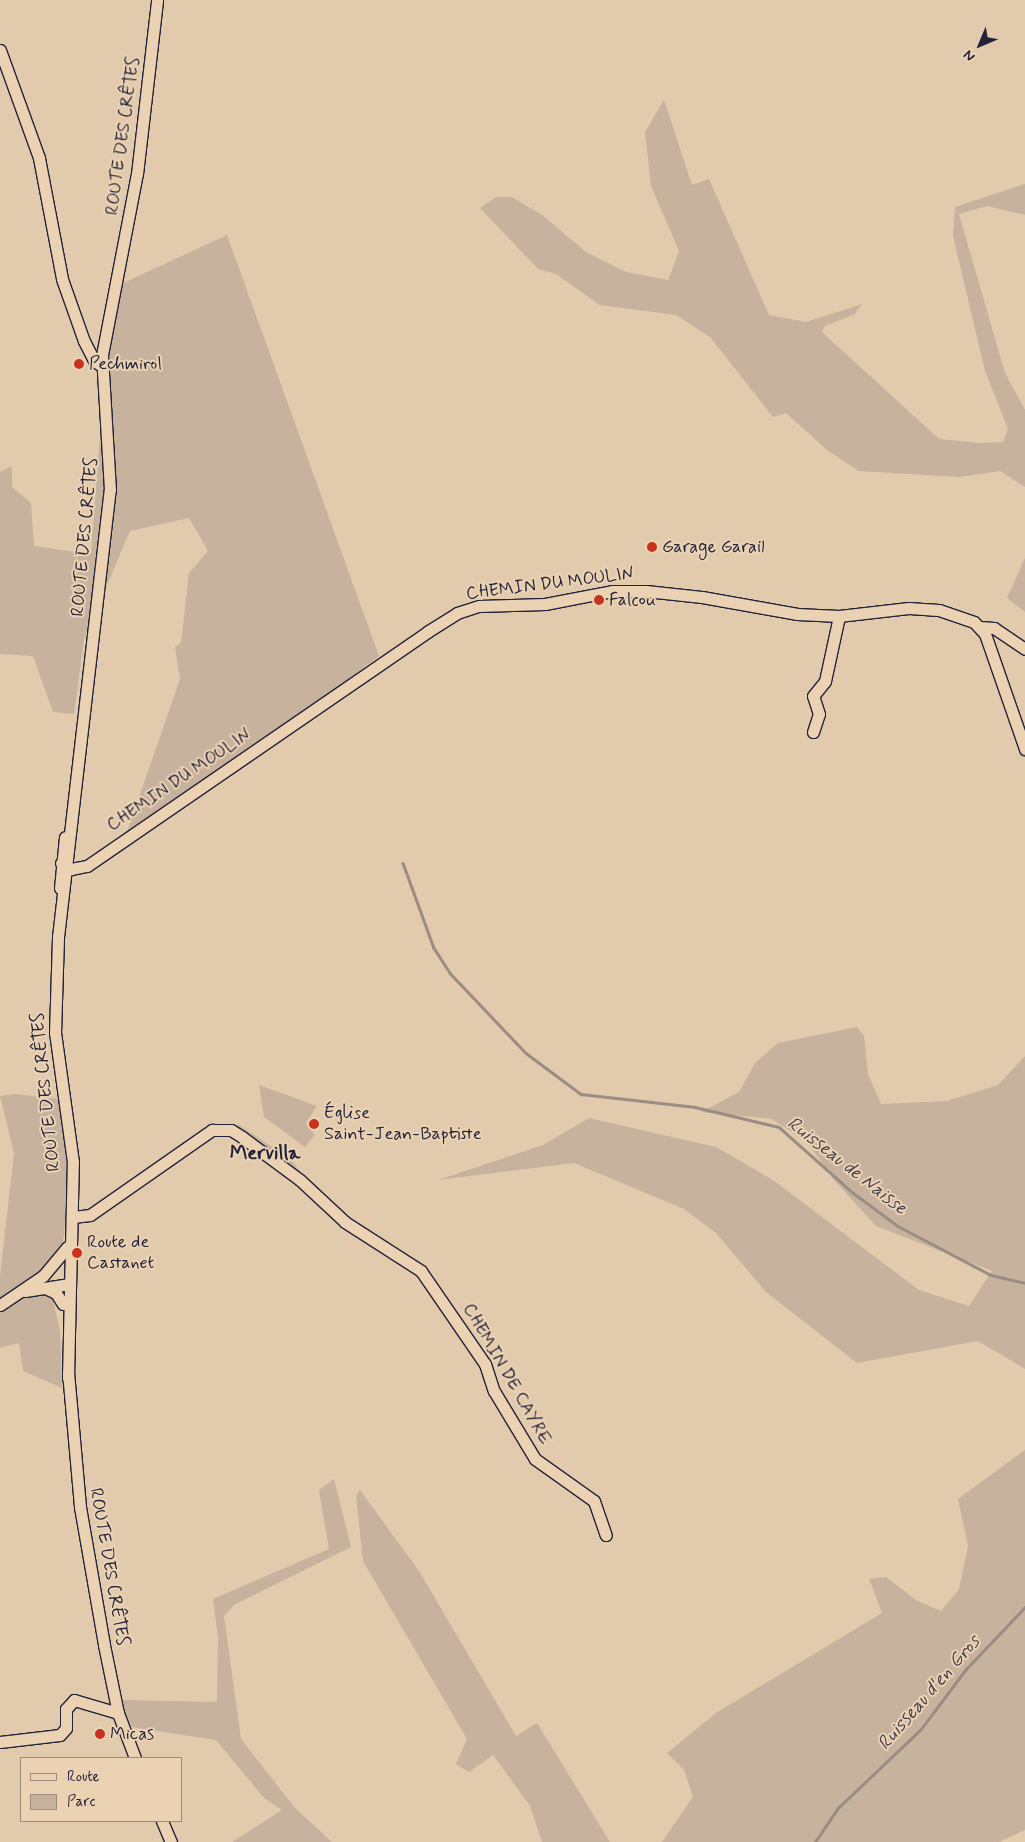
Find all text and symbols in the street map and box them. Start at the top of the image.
north arrow [955,20,1005,70]
text: N [960,46,979,65]
street label: ROUTE DES CRÊTES [101,56,145,216]
place label: Pechmirol [89,353,162,375]
marker: Pechmirol [73,358,85,370]
street label: ROUTE DES CRÊTES [67,457,103,617]
place label: Garage Garail [662,536,765,558]
marker: Garage Garail [646,541,658,553]
street label: CHEMIN DU MOULIN [465,563,635,605]
place label: Falcou [609,589,656,611]
marker: Falcou [593,594,605,606]
street label: CHEMIN DU MOULIN [103,724,255,836]
street label: ROUTE DES CRÊTES [27,1012,65,1172]
place label: Église Saint-Jean-Baptiste [324,1103,482,1146]
water label: Ruisseau de Naisse [782,1112,912,1220]
marker: Église Saint-Jean-Baptiste [308,1118,320,1130]
district label: Mervilla [230,1141,300,1165]
place label: Route de Castanet [87,1232,154,1274]
marker: Route de Castanet [71,1247,83,1259]
street label: CHEMIN DE CAYRE [457,1298,557,1450]
street label: ROUTE DES CRÊTES [85,1487,133,1647]
water label: Ruisseau d'en Gros [873,1631,985,1755]
place label: Micas [110,1723,154,1745]
marker: Micas [94,1728,106,1740]
legend [20,1757,182,1822]
text: Route [67,1767,100,1787]
text: Parc [67,1792,95,1812]

